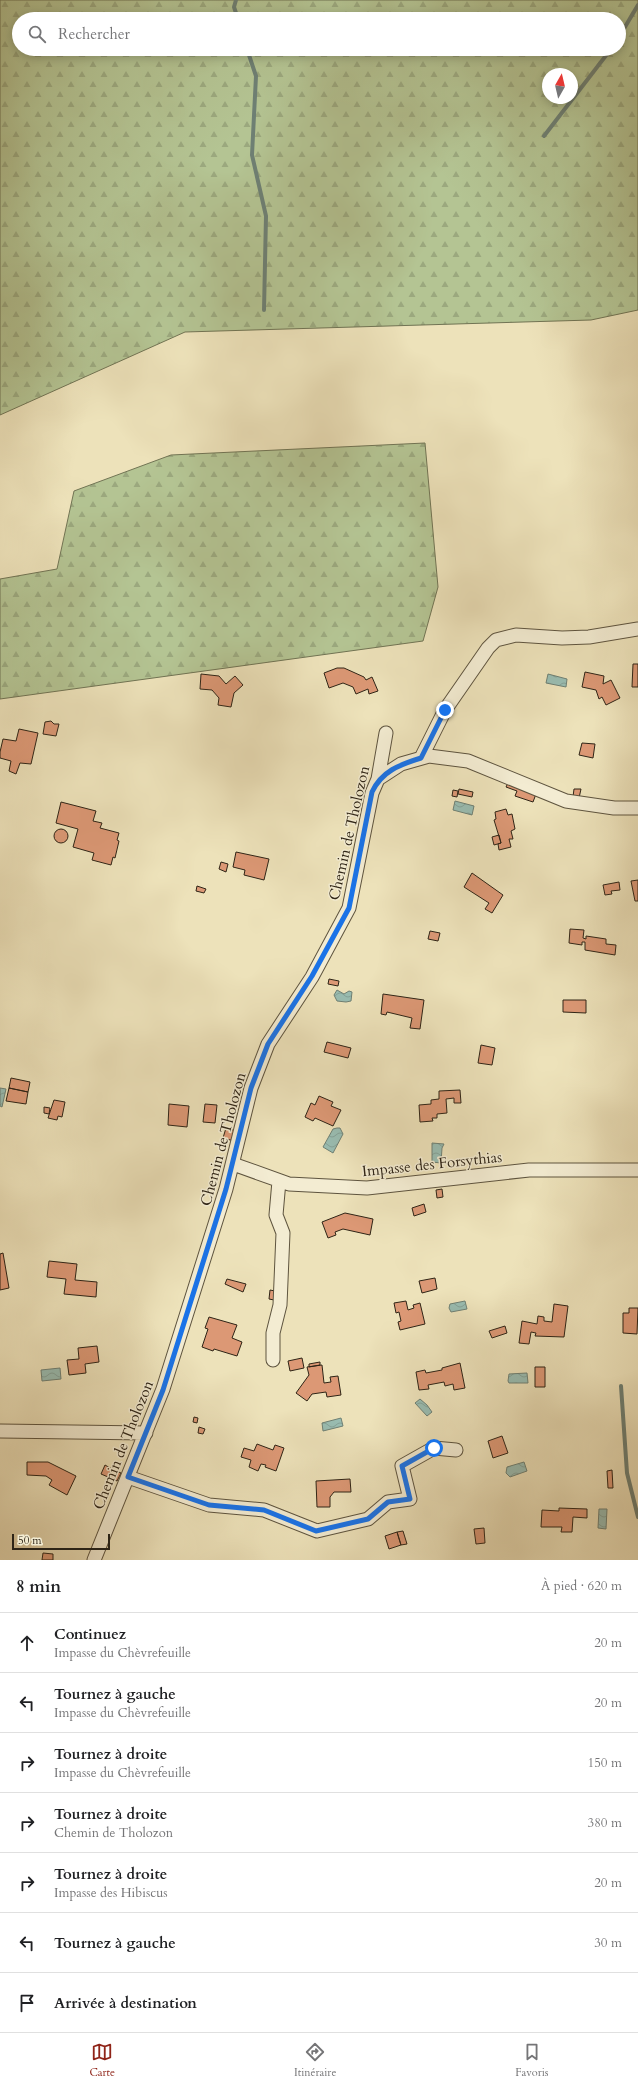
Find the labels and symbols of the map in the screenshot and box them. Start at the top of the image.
north arrow [542,68,578,104]
route end [436,701,454,719]
street label: Chemin de Tholozon [324,763,374,902]
street label: Chemin de Tholozon [196,1070,251,1208]
street label: Impasse des Forsythias [361,1147,503,1181]
street label: Chemin de Tholozon [88,1377,158,1512]
route start [425,1439,443,1457]
scale bar [12,1532,110,1551]

